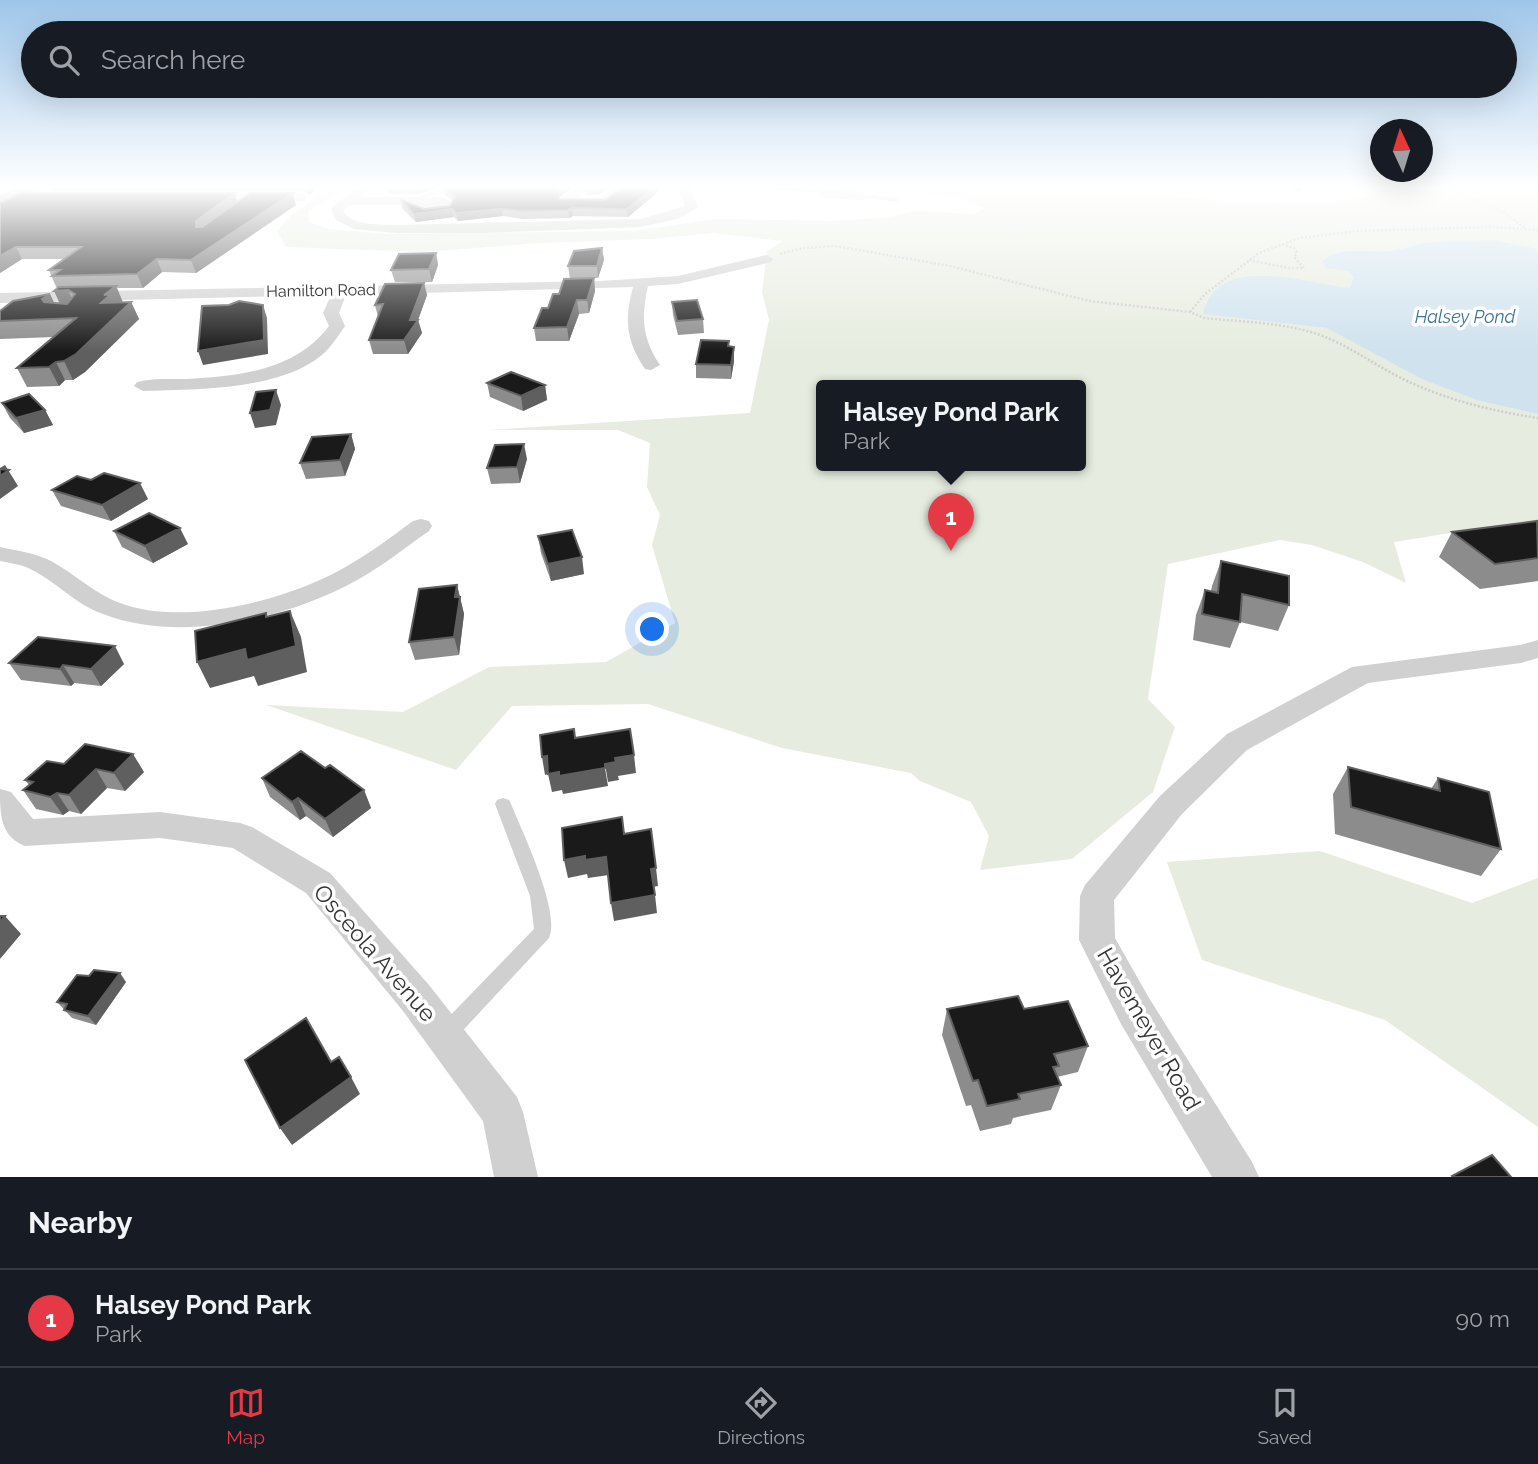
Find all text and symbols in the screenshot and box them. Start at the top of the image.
search box [21,21,1517,98]
icon: search [45,41,83,79]
text: Search here [101,45,245,75]
north arrow [1370,119,1433,182]
street label: Hamilton Road [266,280,376,301]
water label: Halsey Pond [1415,306,1517,327]
popup [816,380,1086,471]
text: Halsey Pond Park [843,397,1059,427]
text: Park [843,427,890,454]
pin: 1 [928,493,974,551]
your location [635,612,669,646]
street label: Osceola Avenue [309,879,442,1027]
street label: Havemeyer Road [1092,943,1207,1115]
text: Nearby [28,1205,132,1240]
text: Halsey Pond Park [95,1290,311,1320]
text: 1 [45,1305,57,1332]
text: 90 m [1455,1305,1510,1332]
text: Park [95,1320,142,1347]
tab: Map [226,1384,265,1448]
tab: Directions [717,1384,805,1448]
tab: Saved [1257,1384,1312,1448]

